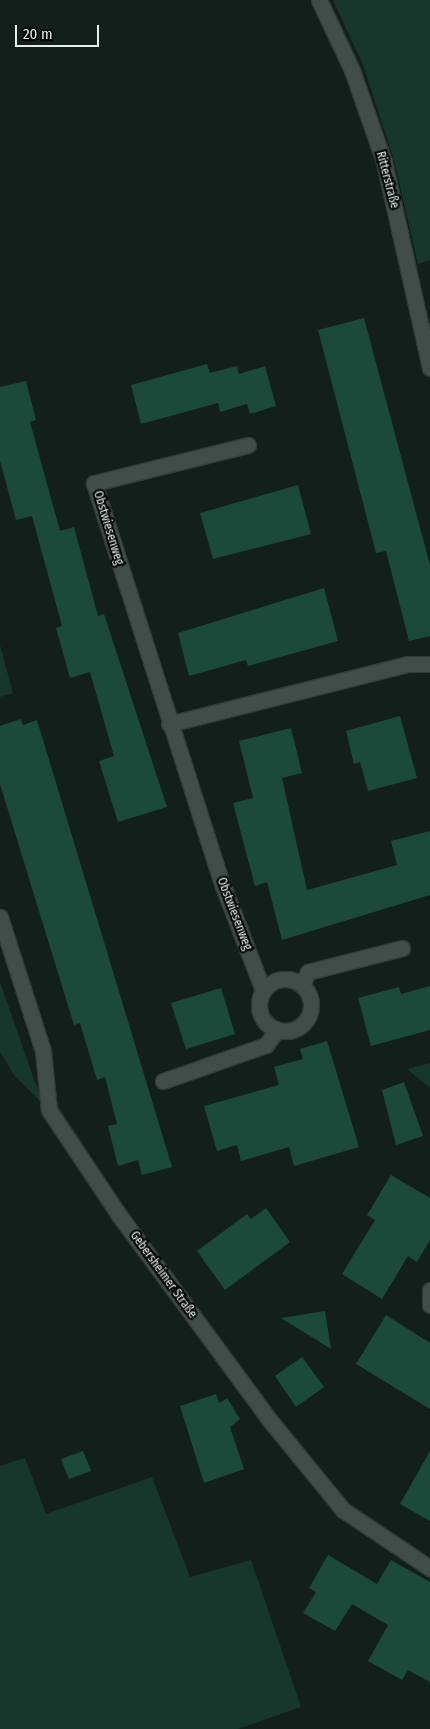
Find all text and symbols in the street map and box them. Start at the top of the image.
scale bar [18,15,101,47]
text: 20 m [23,25,53,43]
street label: Ritterstraße [373,150,401,210]
street label: Obstwiesenweg [90,489,126,567]
street label: Obstwiesenweg [214,876,254,952]
street label: Gebersheimer Straße [127,1229,199,1321]

